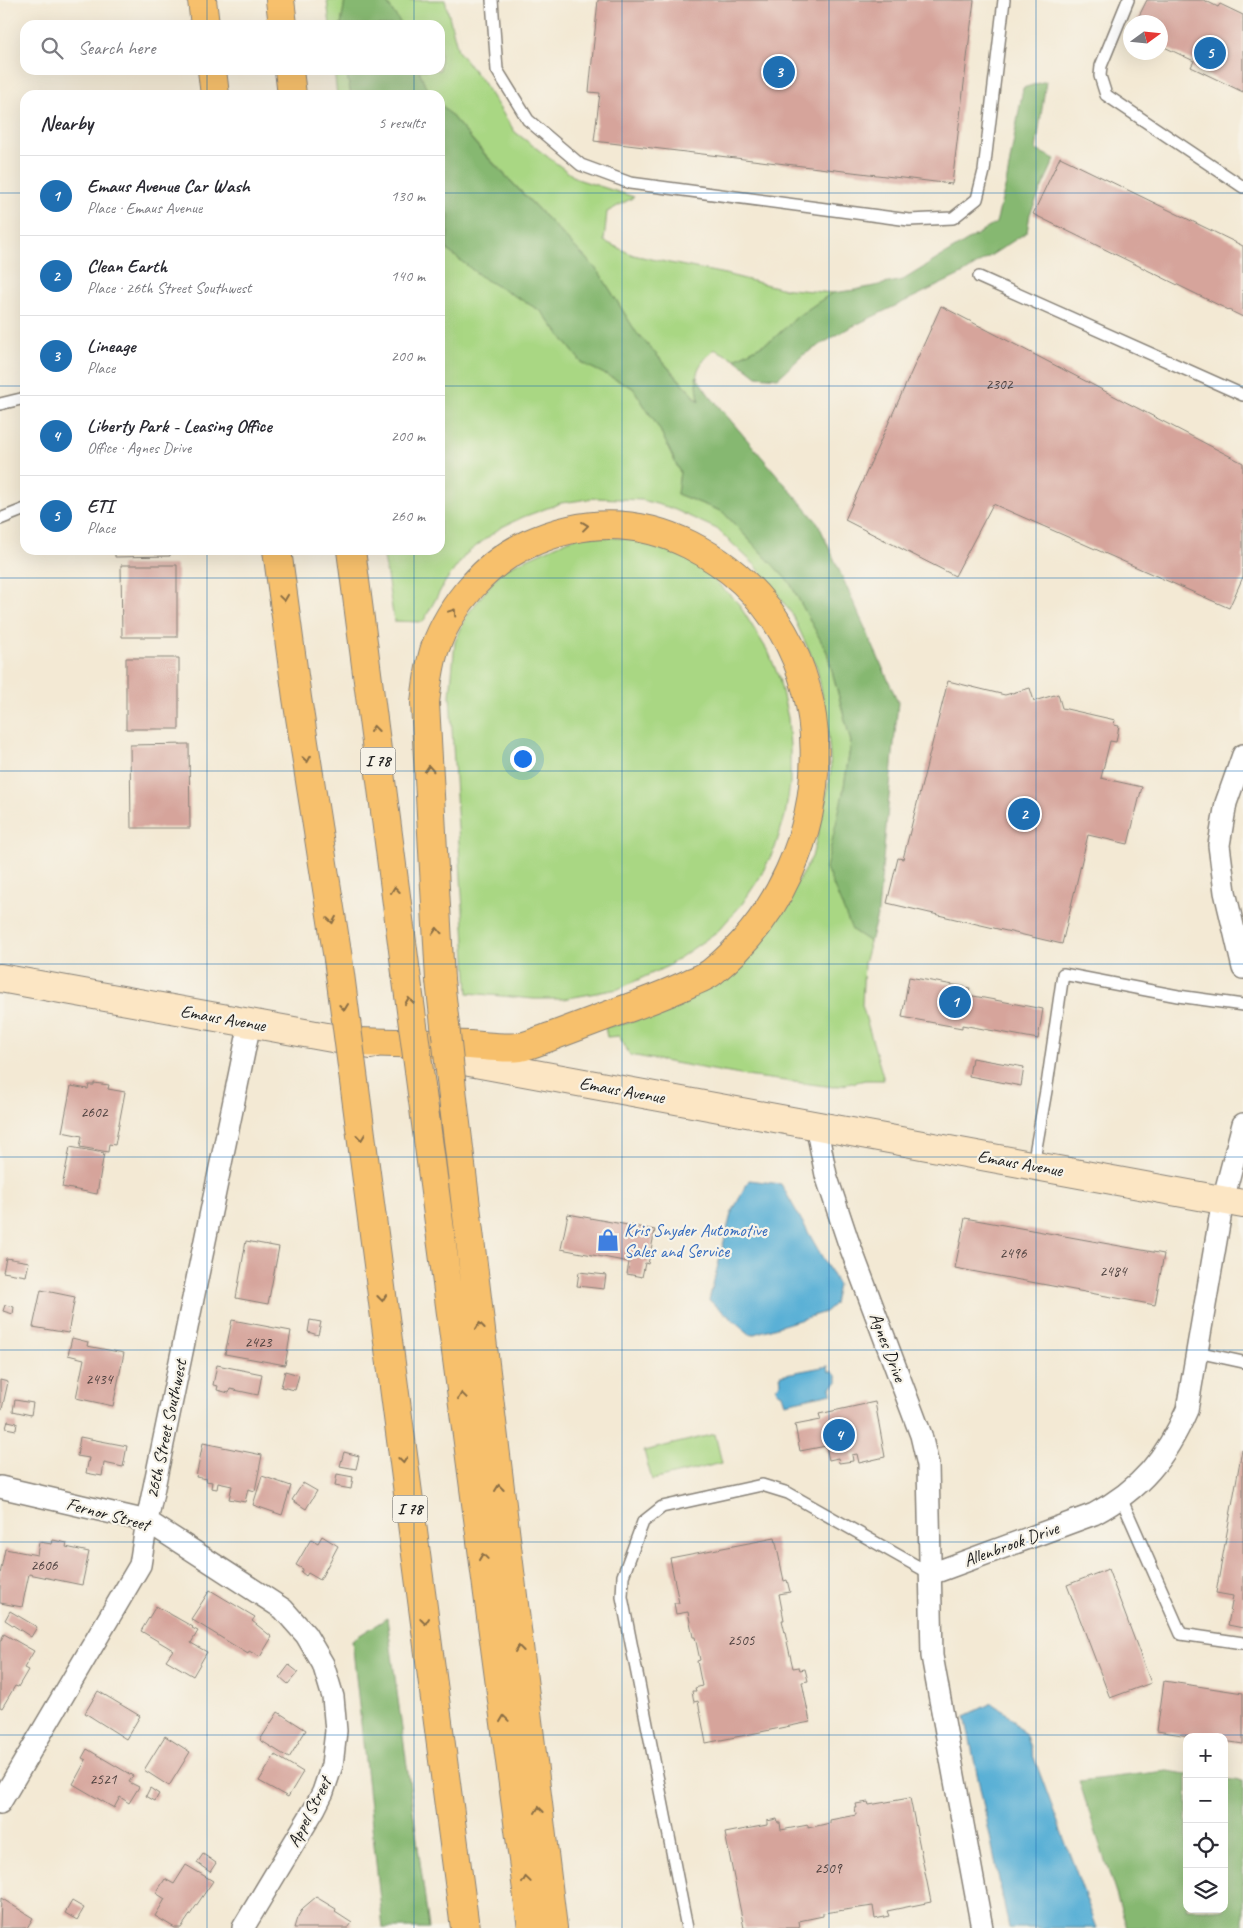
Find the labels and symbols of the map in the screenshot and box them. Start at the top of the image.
north arrow [1123,15,1168,60]
pin: 5 [1194,34,1226,72]
pin: 3 [763,53,795,91]
house number: 2302 [985,375,1014,394]
one-way arrow [581,521,589,532]
one-way arrow [278,595,289,603]
one-way arrow [447,608,456,618]
one-way arrow [369,724,380,732]
your location [510,746,536,772]
road number: I 78 [360,748,396,774]
one-way arrow [301,755,311,764]
one-way arrow [423,765,434,773]
pin: 2 [1008,795,1040,833]
one-way arrow [390,885,401,893]
one-way arrow [326,915,336,924]
one-way arrow [432,927,443,935]
pin: 1 [939,983,971,1021]
one-way arrow [404,997,415,1005]
street label: Emaus Avenue [179,1000,268,1036]
one-way arrow [338,1003,349,1011]
street label: Emaus Avenue [578,1072,667,1108]
house number: 2602 [80,1103,109,1122]
one-way arrow [355,1134,366,1142]
street label: Emaus Avenue [976,1145,1065,1181]
place label: Kris Snyder Automotive Sales and Service [624,1219,768,1262]
shop icon: Kris Snyder Automotive Sales and Service [595,1227,621,1253]
house number: 2496 [999,1244,1028,1263]
house number: 2484 [1099,1262,1128,1281]
one-way arrow [376,1295,387,1303]
street label: Agnes Drive [865,1309,912,1386]
one-way arrow [475,1322,485,1331]
house number: 2423 [244,1333,273,1352]
street label: 26th Street Southwest [141,1356,192,1500]
house number: 2434 [85,1370,114,1389]
one-way arrow [457,1392,467,1401]
pin: 4 [823,1416,855,1454]
one-way arrow [398,1455,408,1464]
one-way arrow [494,1483,505,1491]
street label: Fernor Street [64,1492,155,1536]
road number: I 78 [392,1496,428,1522]
street label: Allenbrook Drive [961,1516,1063,1571]
one-way arrow [478,1553,489,1561]
house number: 2606 [30,1556,59,1575]
one-way arrow [419,1616,429,1625]
house number: 2505 [727,1631,756,1650]
one-way arrow [514,1645,525,1653]
one-way arrow [499,1714,510,1722]
house number: 2521 [89,1770,118,1789]
street label: Appel Street [282,1771,337,1850]
one-way arrow [534,1806,545,1814]
house number: 2509 [814,1859,843,1878]
one-way arrow [521,1875,531,1884]

